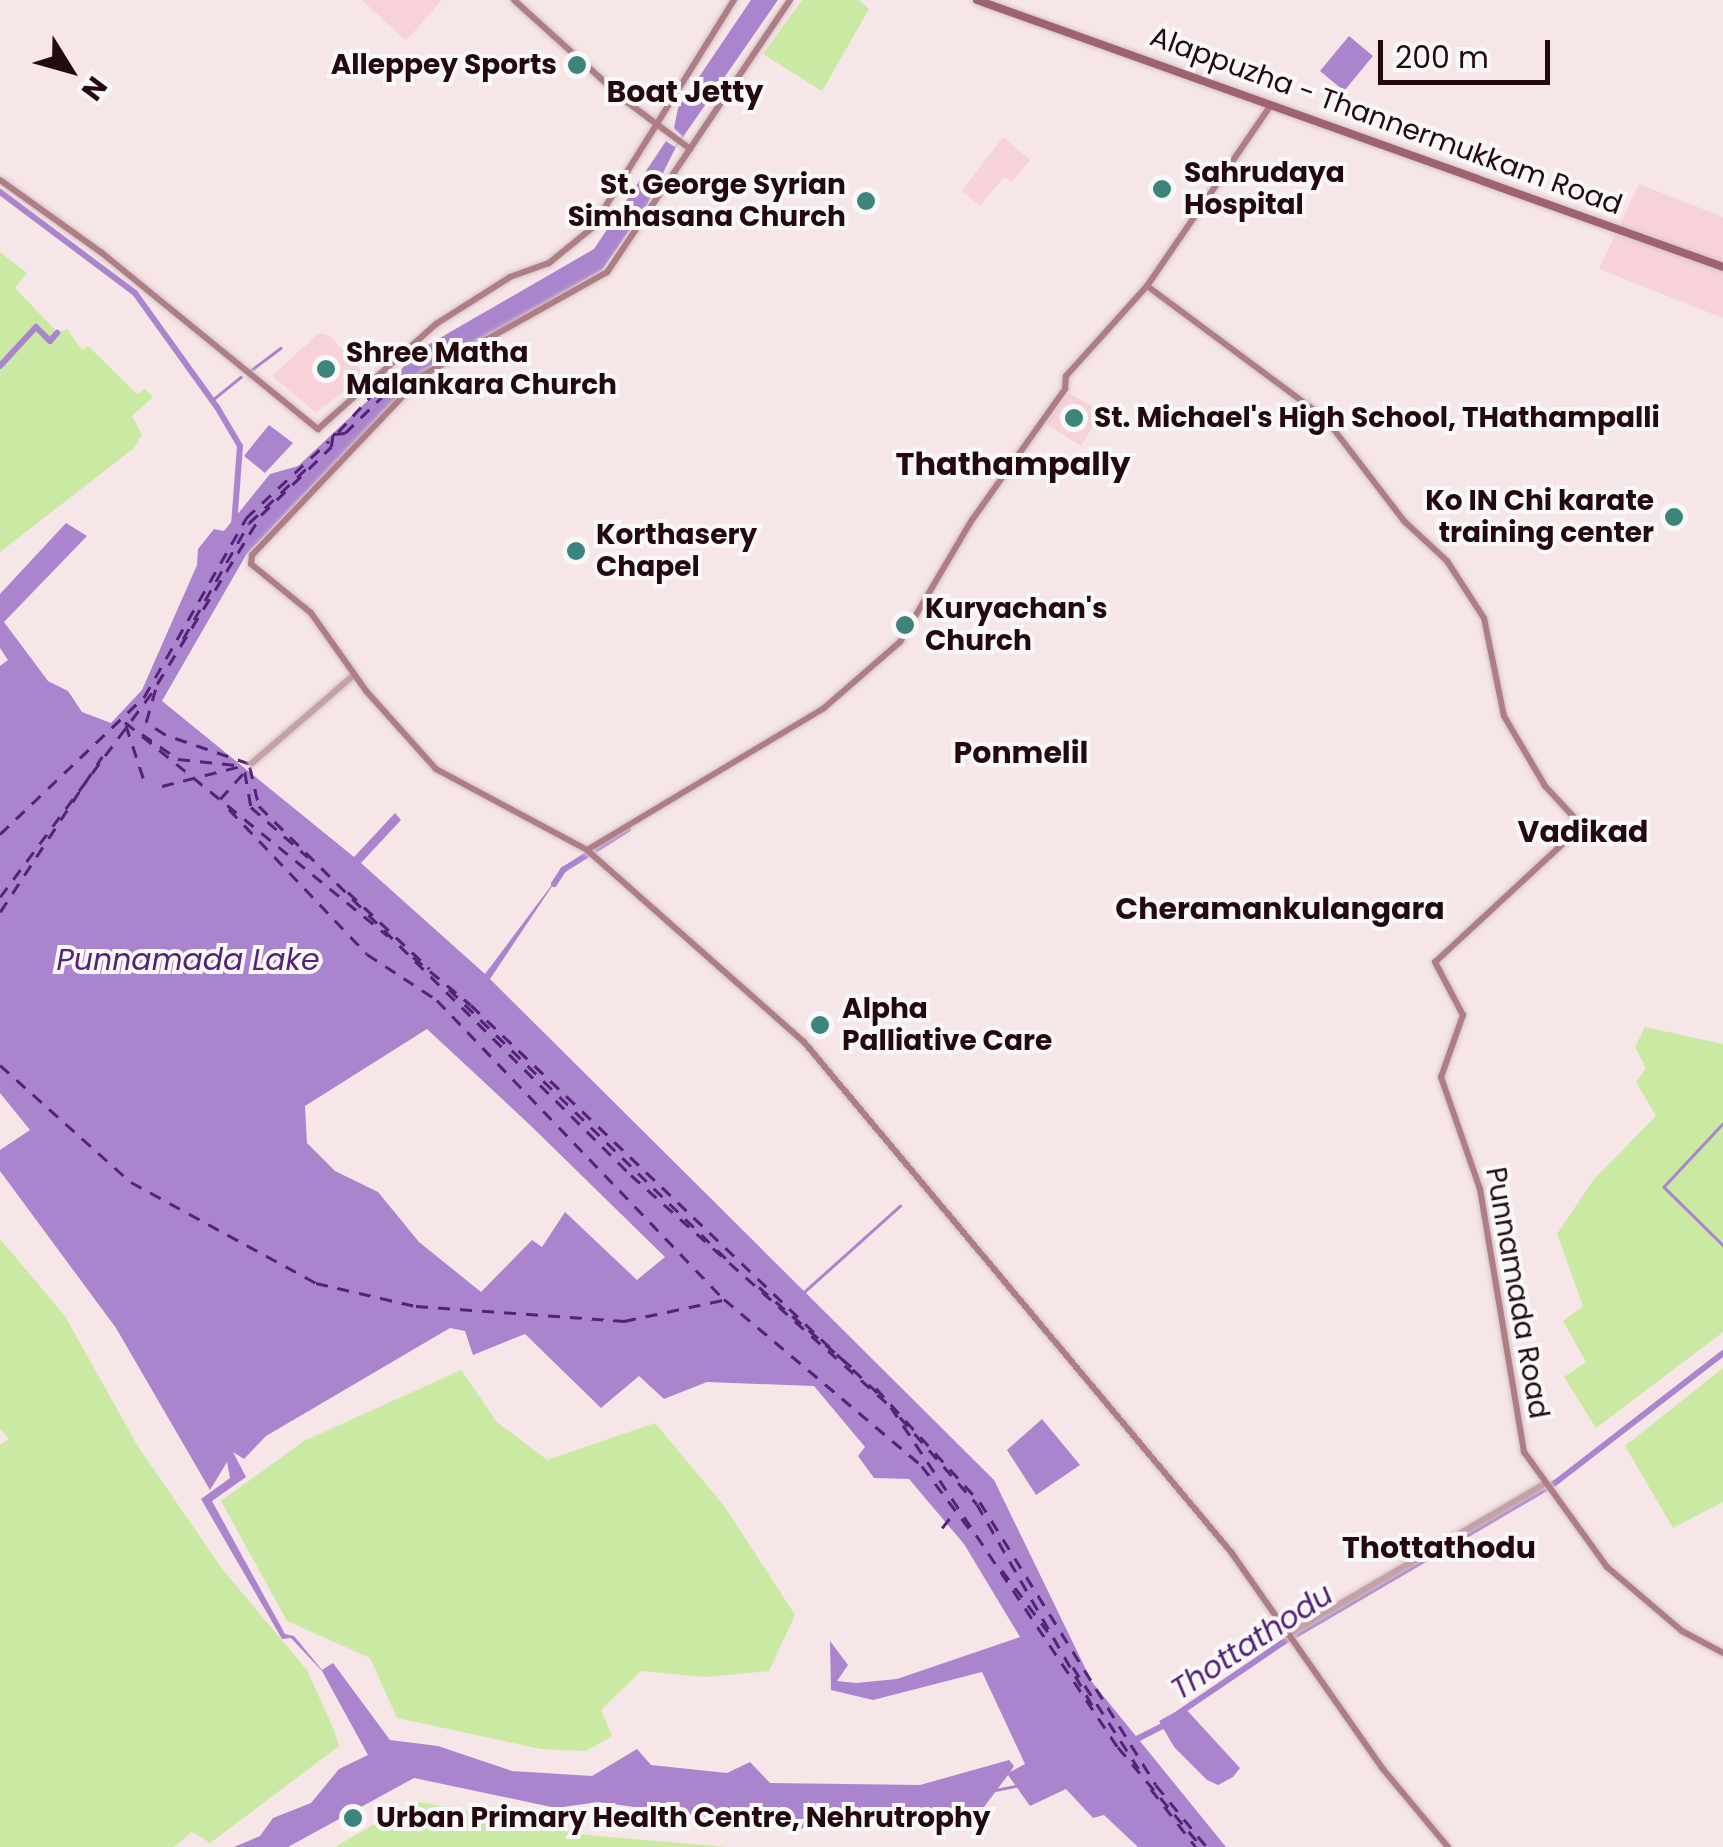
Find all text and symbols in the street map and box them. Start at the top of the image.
north arrow [20,20,120,120]
street label: Alappuzha - Thannermukkam Road [1145,20,1627,222]
scale bar [1383,20,1556,82]
text: 200 m [1395,36,1489,79]
place label: Alleppey Sports [331,48,557,82]
marker: Alleppey Sports [566,54,588,76]
text: N [72,68,116,109]
district label: Boat Jetty [607,74,763,110]
place label: Sahrudaya Hospital [1184,156,1345,222]
place label: St. George Syrian Simhasana Church [568,168,846,234]
marker: Sahrudaya Hospital [1149,176,1175,202]
marker: St. George Syrian Simhasana Church [855,190,877,212]
place label: Shree Matha Malankara Church [346,336,617,402]
marker: Shree Matha Malankara Church [315,358,337,380]
place label: St. Michael's High School, THathampalli [1094,401,1660,435]
marker: St. Michael's High School, THathampalli [1063,407,1085,429]
district label: Thathampally [896,445,1130,483]
place label: Ko IN Chi karate training center [1425,484,1654,550]
marker: Ko IN Chi karate training center [1663,506,1685,528]
place label: Korthasery Chapel [596,518,757,584]
marker: Korthasery Chapel [565,540,587,562]
place label: Kuryachan's Church [925,592,1108,658]
marker: Kuryachan's Church [894,614,916,636]
district label: Ponmelil [954,735,1088,771]
district label: Vadikad [1518,814,1648,850]
district label: Cheramankulangara [1115,891,1445,927]
water label: Punnamada Lake [56,942,320,978]
place label: Alpha Palliative Care [842,992,1052,1058]
marker: Alpha Palliative Care [807,1012,833,1038]
street label: Punnamada Road [1478,1165,1556,1421]
district label: Thottathodu [1342,1530,1536,1566]
water label: Thottathodu [1164,1576,1340,1708]
place label: Urban Primary Health Centre, Nehrutrophy [376,1801,991,1835]
marker: Urban Primary Health Centre, Nehrutrophy [340,1805,366,1831]

